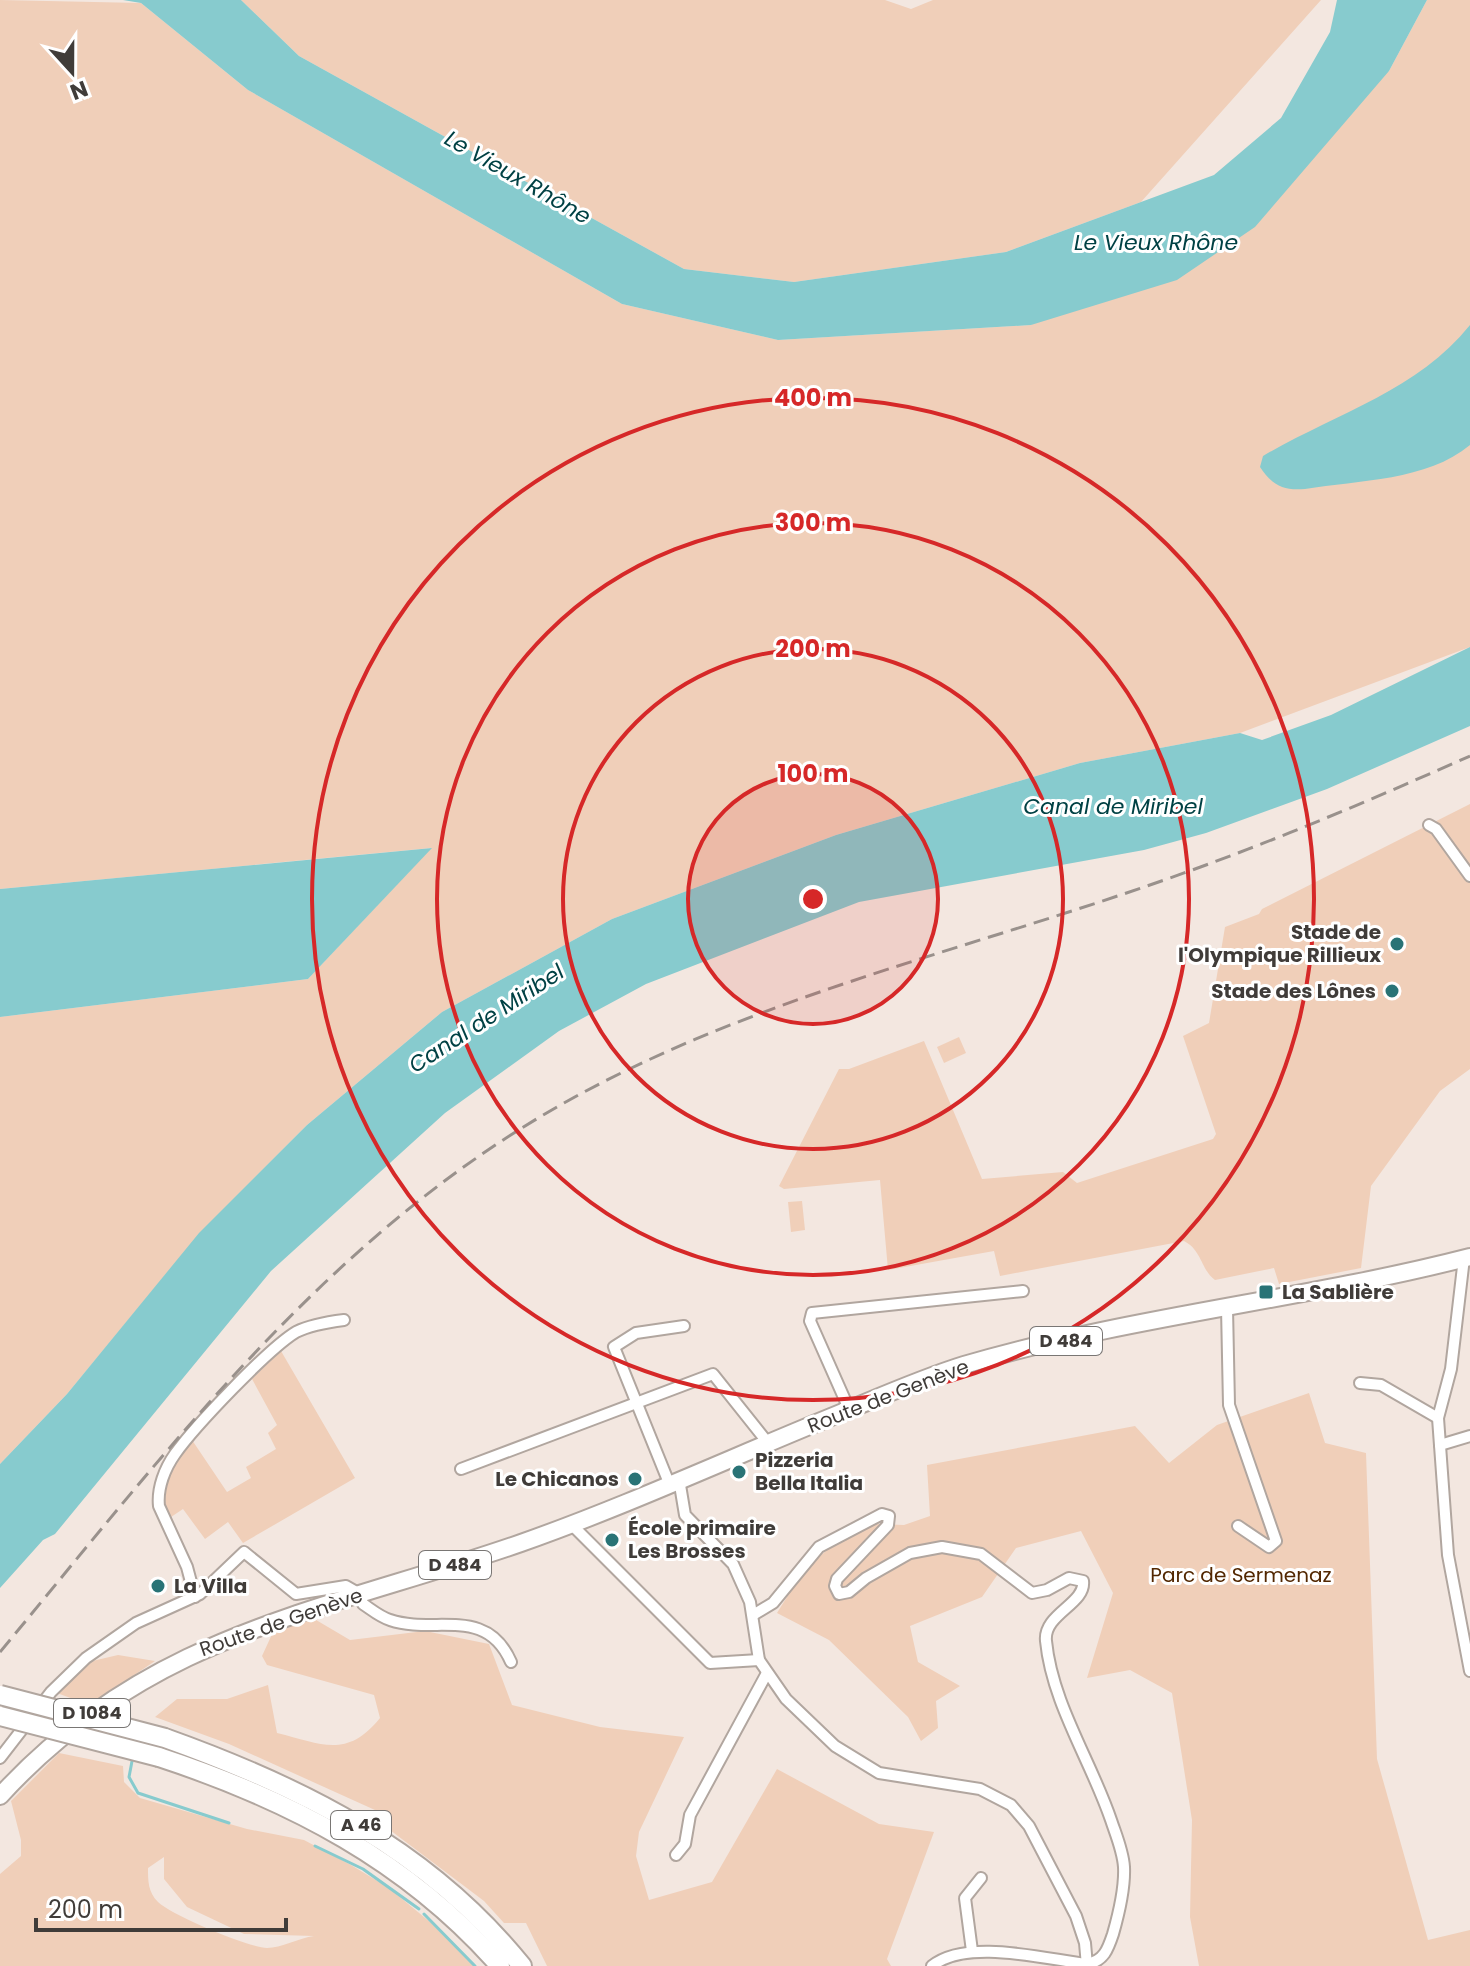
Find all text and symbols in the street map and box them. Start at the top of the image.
north arrow [32,32,112,112]
text: N [66,73,92,108]
water label: Le Vieux Rhône [439,123,597,232]
water label: Le Vieux Rhône [1074,227,1238,258]
text: 400 m [774,381,852,414]
text: 300 m [775,506,851,539]
text: 200 m [775,632,851,665]
text: 100 m [778,757,848,790]
water label: Canal de Miribel [1023,791,1203,822]
centre of rings [799,885,827,913]
place label: Stade de l'Olympique Rillieux [1178,918,1381,969]
marker: Stade de l'Olympique Rillieux [1388,935,1406,953]
water label: Canal de Miribel [402,956,571,1080]
place label: Stade des Lônes [1211,977,1376,1005]
marker: Stade des Lônes [1383,982,1401,1000]
place label: La Sablière [1282,1278,1394,1306]
marker: La Sablière [1257,1283,1275,1301]
road number: D 484 [1030,1327,1102,1355]
street label: Route de Genève [803,1352,973,1440]
place label: Pizzeria Bella Italia [755,1446,863,1497]
marker: Pizzeria Bella Italia [730,1463,748,1481]
place label: Le Chicanos [495,1465,619,1493]
marker: Le Chicanos [626,1470,644,1488]
place label: École primaire Les Brosses [628,1514,776,1565]
marker: École primaire Les Brosses [603,1531,621,1549]
road number: D 484 [419,1551,491,1579]
park label: Parc de Sermenaz [1150,1561,1332,1589]
place label: La Villa [174,1572,247,1600]
marker: La Villa [149,1577,167,1595]
street label: Route de Genève [196,1581,366,1663]
road number: D 1084 [54,1699,130,1727]
road number: A 46 [331,1811,391,1839]
scale bar [36,1882,286,1932]
text: 200 m [48,1893,123,1926]

